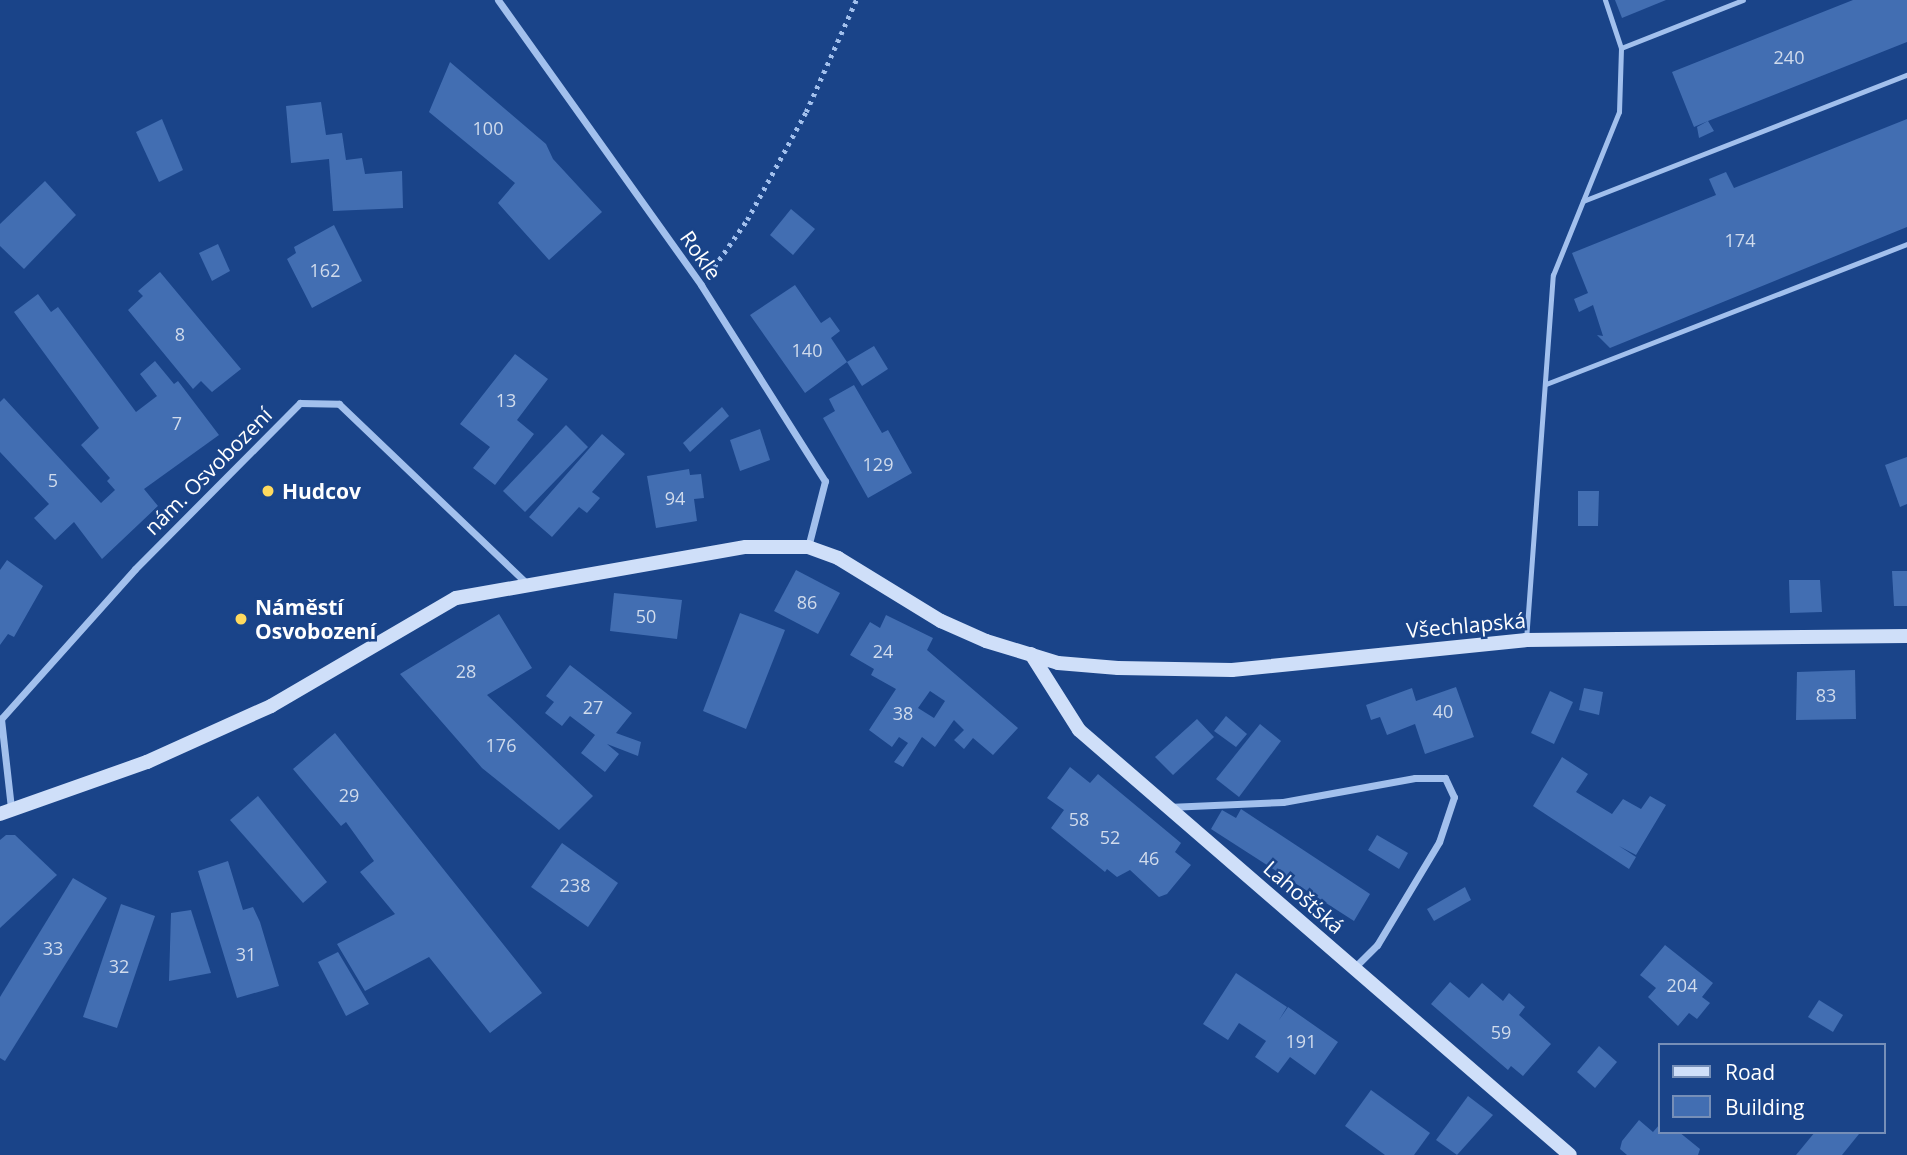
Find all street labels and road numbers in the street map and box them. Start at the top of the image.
street label: Rokle [675,226,727,284]
street label: nám. Osvobození [139,402,277,540]
street label: Všechlapská [1405,607,1527,643]
street label: Lahošťská [1259,855,1349,939]

